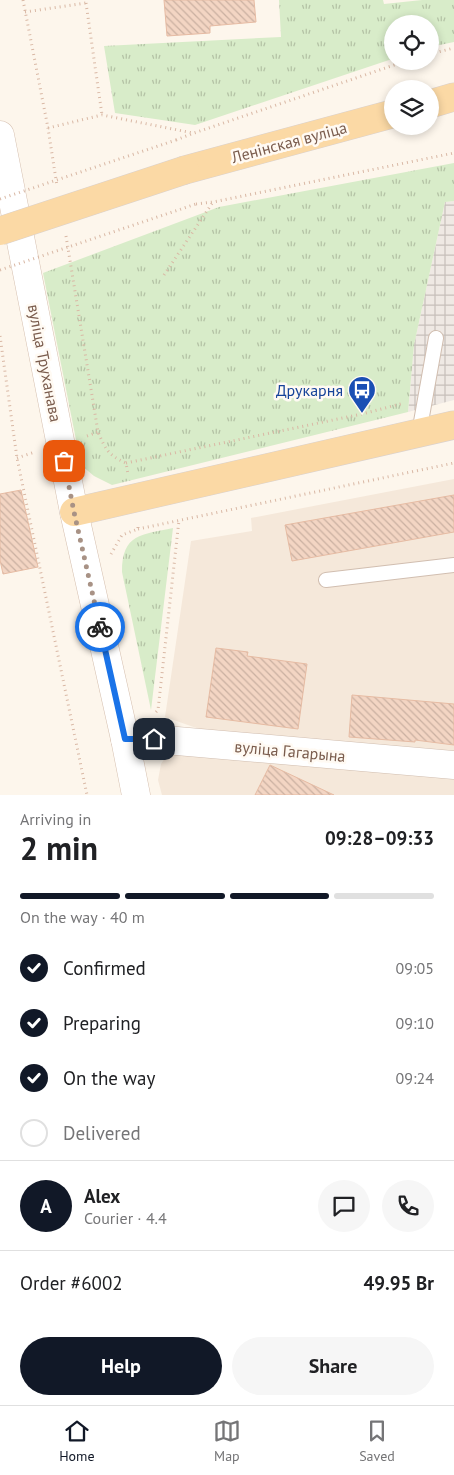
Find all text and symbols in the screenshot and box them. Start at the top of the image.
map controls [384,15,439,135]
button: locate [384,15,439,70]
button: layers [384,80,439,135]
street label: Ленінская вуліца [228,117,349,167]
street label: вуліца Труханава [24,302,66,424]
bus stop icon: Друкарня [347,375,377,414]
place label: Друкарня [276,380,343,400]
pin [43,440,85,482]
icon: bag [50,447,78,475]
courier [75,602,125,652]
icon: bike [86,613,114,641]
pin [133,718,175,760]
icon: home [140,725,168,753]
street label: вуліца Гагарына [234,736,346,766]
text: Arriving in [20,809,91,829]
text: 09:28–09:33 [325,826,434,850]
text: 2 min [20,827,98,869]
text: On the way · 40 m [20,907,145,927]
icon: check [20,954,48,982]
text: Confirmed [63,956,146,980]
text: 09:05 [396,958,434,978]
icon: check [20,1009,48,1037]
text: Preparing [63,1011,141,1035]
text: 09:10 [396,1013,434,1033]
icon: check [20,1064,48,1092]
text: On the way [63,1066,155,1090]
text: 09:24 [396,1068,434,1088]
text: Delivered [63,1121,141,1145]
button: chat [318,1180,370,1232]
button: phone [382,1180,434,1232]
text: Alex [84,1184,120,1208]
text: A [40,1194,52,1218]
text: Courier · 4.4 [84,1208,167,1228]
text: Order #6002 [20,1271,123,1295]
text: 49.95 Br [364,1271,434,1295]
button: Help [20,1337,222,1395]
button: Share [232,1337,434,1395]
tab: Home [59,1417,95,1465]
tab: Map [213,1417,241,1465]
tab: Saved [359,1417,395,1465]

